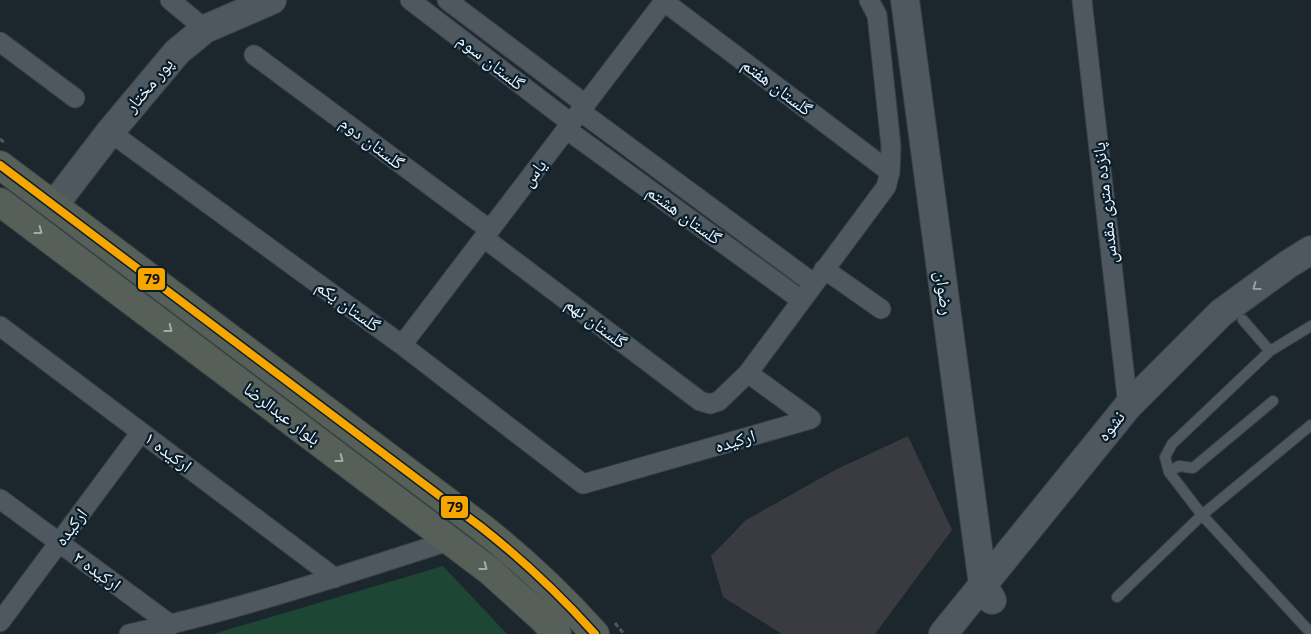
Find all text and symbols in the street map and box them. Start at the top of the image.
street label: گلستان سوم [452,27,531,96]
street label: پور مختار [118,52,178,118]
street label: گلستان هفتم [737,52,818,122]
street label: گلستان دوم [335,110,410,175]
street label: پانزده متری مقدس [1086,141,1122,265]
street label: یاس [515,154,552,191]
street label: گلستان هشتم [642,179,727,251]
one-way arrow [33,225,43,234]
line badge: 79 [137,267,166,291]
text: 79 [144,269,160,288]
street label: رضوان [930,269,960,317]
street label: گلستان یکم [311,274,386,338]
one-way arrow [1253,282,1262,290]
street label: گلستان نهم [560,291,633,354]
one-way arrow [163,323,173,332]
street label: بلوار عبدالرضا [239,376,326,450]
street label: نشوه [1091,405,1130,446]
street label: ارکیده [712,423,758,457]
street label: ارکیده ۱ [140,425,197,477]
one-way arrow [334,453,343,461]
line badge: 79 [440,495,469,519]
text: 79 [447,497,463,516]
street label: ارکیده [48,503,92,550]
street label: ارکیده ۲ [69,545,126,596]
one-way arrow [478,561,488,570]

